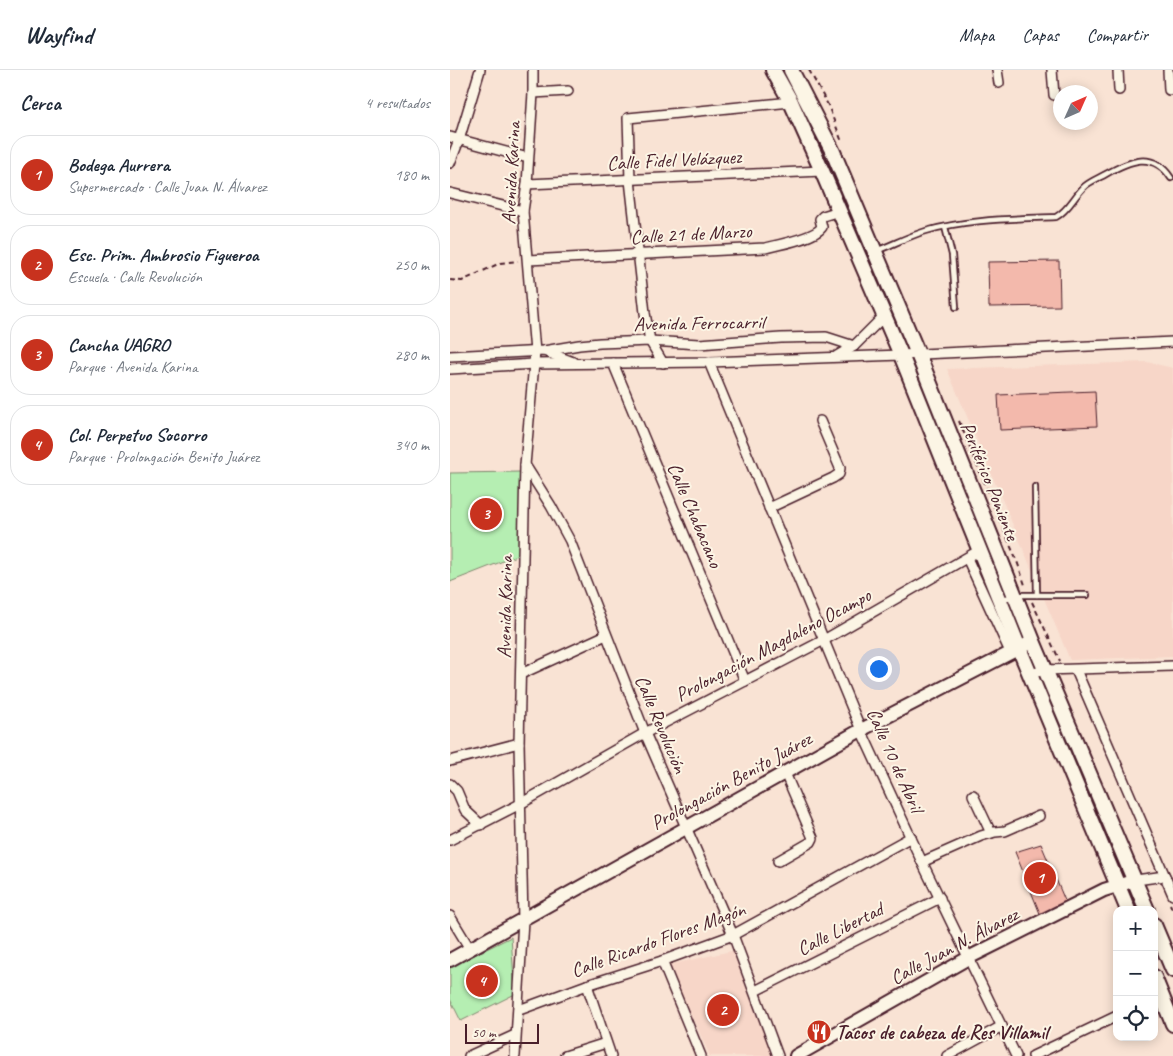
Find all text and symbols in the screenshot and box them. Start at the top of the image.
text: Wayfind [25,20,92,50]
text: Mapa [959,24,994,46]
text: Capas [1022,24,1059,46]
text: Compartir [1087,24,1148,46]
north arrow [1053,85,1098,130]
text: Cerca [20,90,61,116]
text: 4 resultados [365,93,430,113]
street label: Avenida Karina [496,119,526,225]
street label: Calle Fidel Velázquez [606,144,743,176]
text: Bodega Aurrera [68,153,170,177]
text: 1 [33,165,41,185]
text: 180 m [395,165,429,185]
text: Supermercado · Calle Juan N. Álvarez [68,177,267,197]
street label: Calle 21 de Marzo [630,218,753,250]
text: Esc. Prim. Ambrosio Figueroa [68,243,259,267]
text: 2 [33,255,41,275]
text: 250 m [395,255,429,275]
text: Escuela · Calle Revolución [68,267,202,287]
street label: Avenida Ferrocarril [633,309,768,337]
text: Cancha UAGRO [68,333,169,357]
text: 3 [33,345,41,365]
text: 280 m [395,345,429,365]
text: Parque · Avenida Karina [68,357,198,377]
street label: Periférico Poniente [955,418,1026,545]
text: Col. Perpetuo Socorro [68,423,206,447]
text: 4 [33,435,41,455]
text: 340 m [395,435,429,455]
text: Parque · Prolongación Benito Juárez [68,447,259,467]
street label: Calle Chabacano [662,459,729,572]
pin: 3 [470,495,502,533]
street label: Avenida Karina [492,554,518,659]
street label: Prolongación Magdaleno Ocampo [671,582,876,707]
your location [866,656,892,682]
street label: Calle Revolución [629,671,693,778]
street label: Calle 10 de Abril [861,704,931,819]
street label: Prolongación Benito Juárez [646,726,817,836]
pin: 1 [1024,859,1056,897]
street label: Calle Libertad [793,895,890,961]
street label: Calle Ricardo Flores Magón [567,897,749,983]
street label: Calle Juan N. Álvarez [886,901,1025,990]
map controls [1113,906,1158,1041]
button: + [1113,906,1158,951]
button: − [1113,951,1158,996]
pin: 4 [466,962,498,1000]
pin: 2 [707,991,739,1029]
button: locate [1113,996,1158,1041]
restaurant icon: Tacos de cabeza de Res Villamil [806,1019,832,1045]
place label: Tacos de cabeza de Res Villamil [836,1020,1051,1045]
scale bar [465,1021,539,1044]
text: 50 m [472,1024,496,1041]

